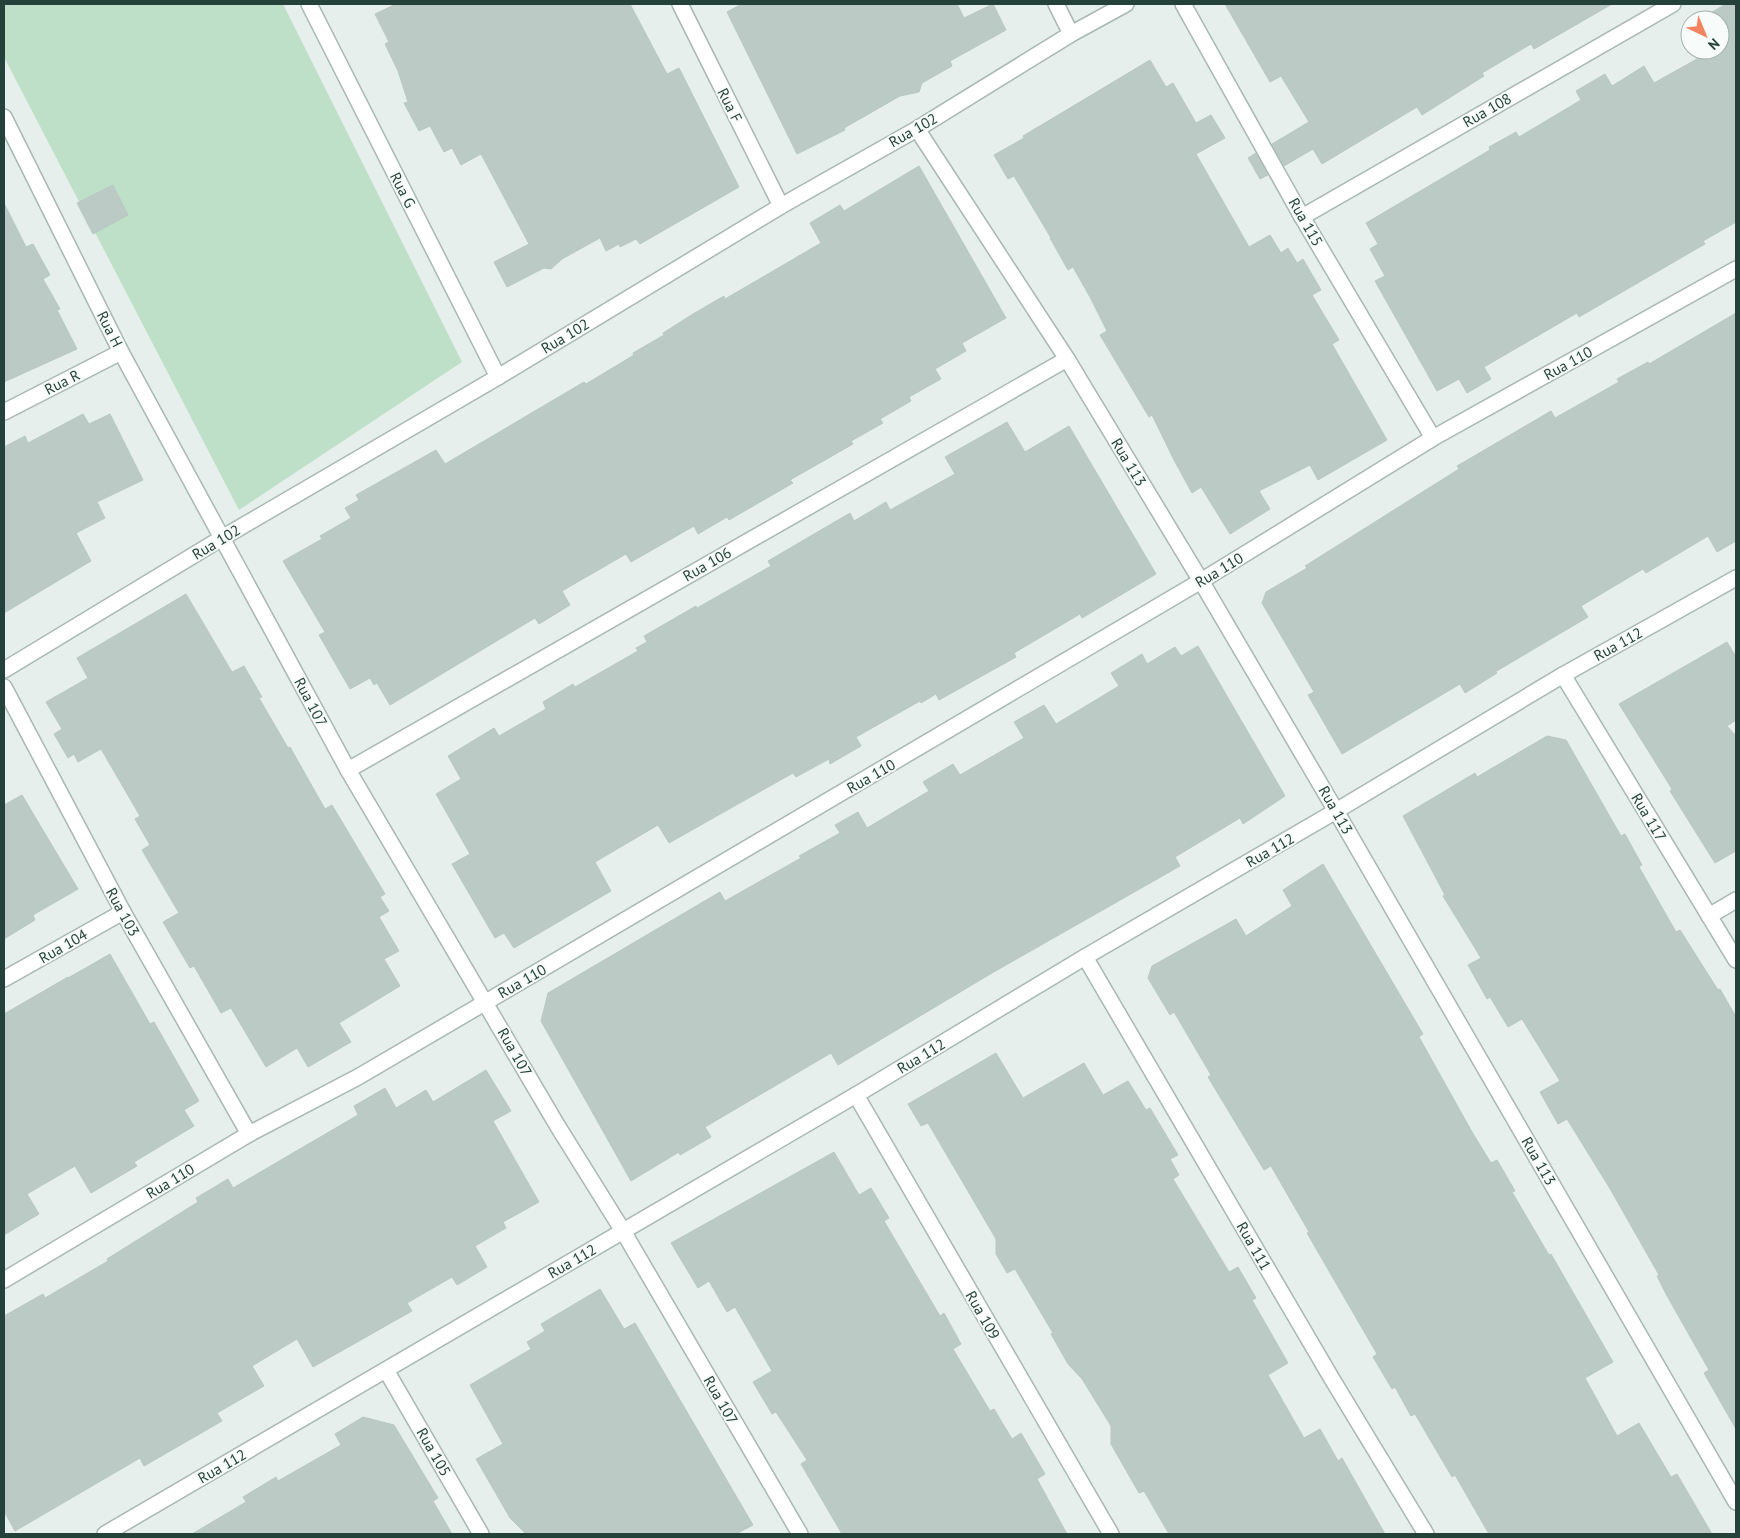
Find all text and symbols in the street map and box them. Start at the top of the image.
north arrow [1680,10,1730,60]
text: N [1704,35,1724,54]
street label: Rua F [713,85,747,125]
street label: Rua 108 [1459,89,1515,131]
street label: Rua 102 [885,109,941,151]
street label: Rua G [386,169,420,211]
street label: Rua 115 [1285,194,1327,250]
street label: Rua H [93,308,127,350]
street label: Rua 102 [537,314,593,358]
street label: Rua 110 [1540,342,1596,384]
street label: Rua R [41,365,83,399]
street label: Rua 113 [1107,434,1151,490]
street label: Rua 102 [188,520,244,564]
street label: Rua 106 [679,543,735,585]
street label: Rua 110 [1191,548,1247,592]
street label: Rua 112 [1590,623,1646,665]
street label: Rua 107 [290,674,332,730]
street label: Rua 110 [843,755,899,797]
street label: Rua 113 [1315,782,1357,838]
street label: Rua 117 [1627,789,1671,845]
street label: Rua 112 [1242,829,1298,871]
street label: Rua 103 [102,884,144,940]
street label: Rua 104 [35,925,91,967]
street label: Rua 110 [494,960,550,1002]
street label: Rua 107 [494,1024,536,1080]
street label: Rua 112 [893,1034,949,1078]
street label: Rua 113 [1518,1133,1560,1189]
street label: Rua 110 [142,1159,198,1203]
street label: Rua 111 [1233,1218,1275,1274]
street label: Rua 112 [544,1240,600,1282]
street label: Rua 109 [962,1287,1004,1343]
street label: Rua 107 [700,1372,742,1428]
street label: Rua 105 [413,1424,455,1480]
street label: Rua 112 [194,1445,250,1487]

